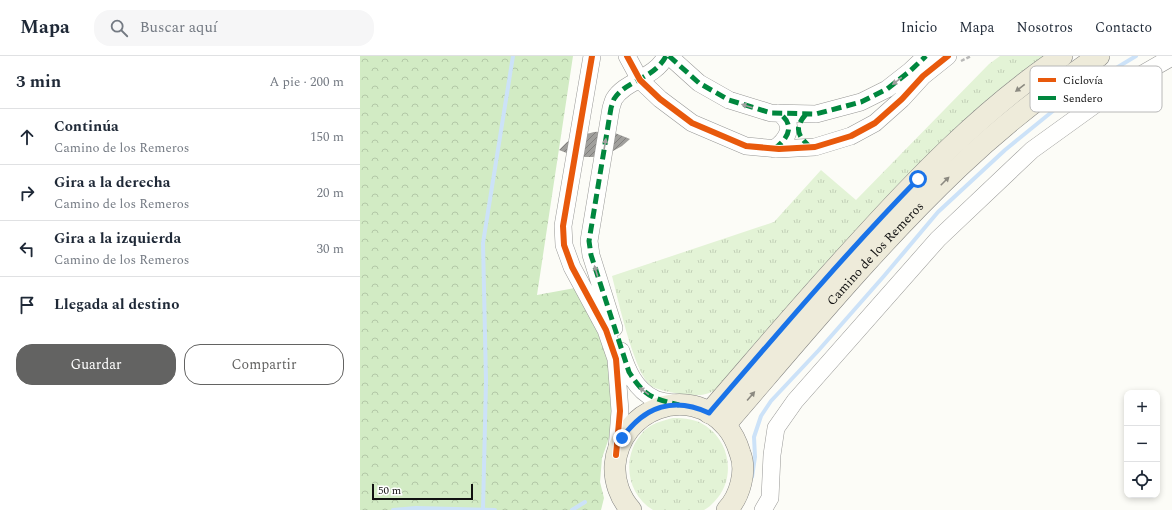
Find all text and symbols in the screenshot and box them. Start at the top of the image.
search box [94,10,374,46]
text: Mapa [20,13,70,42]
text: Buscar aquí [140,16,218,39]
icon: search [108,17,130,39]
text: Inicio [901,17,937,38]
text: Mapa [959,17,994,38]
text: Nosotros [1016,17,1073,38]
text: Contacto [1095,17,1152,38]
legend [1030,66,1162,112]
text: 3 min [16,69,61,95]
text: A pie · 200 m [270,72,344,92]
text: Ciclovía [1063,72,1104,89]
one-way arrow [891,77,902,85]
one-way arrow [1014,83,1025,92]
text: Sendero [1063,90,1103,107]
one-way arrow [741,103,753,109]
text: Continúa [54,115,119,138]
icon: ahead [16,126,38,148]
text: 150 m [310,127,344,147]
text: Camino de los Remeros [54,138,190,158]
one-way arrow [602,138,608,150]
route start [909,170,927,188]
text: Gira a la derecha [54,171,170,194]
one-way arrow [940,176,949,186]
icon: right [16,182,38,204]
text: 20 m [317,183,344,203]
text: Camino de los Remeros [54,194,190,214]
street label: Camino de los Remeros [822,197,929,310]
text: Gira a la izquierda [54,227,181,250]
icon: left [16,238,38,260]
text: 30 m [317,239,344,259]
text: Camino de los Remeros [54,250,190,270]
one-way arrow [593,265,599,277]
text: Llegada al destino [54,293,179,316]
icon: arrive [16,294,38,316]
button: Guardar [16,344,176,385]
button: Compartir [184,344,344,385]
one-way arrow [638,387,649,395]
one-way arrow [746,390,755,401]
map controls [1124,390,1160,498]
button: + [1124,390,1160,426]
button: − [1124,426,1160,462]
route end [613,429,631,447]
button: locate [1124,462,1160,498]
scale bar [372,482,473,501]
text: 50 m [378,482,401,499]

